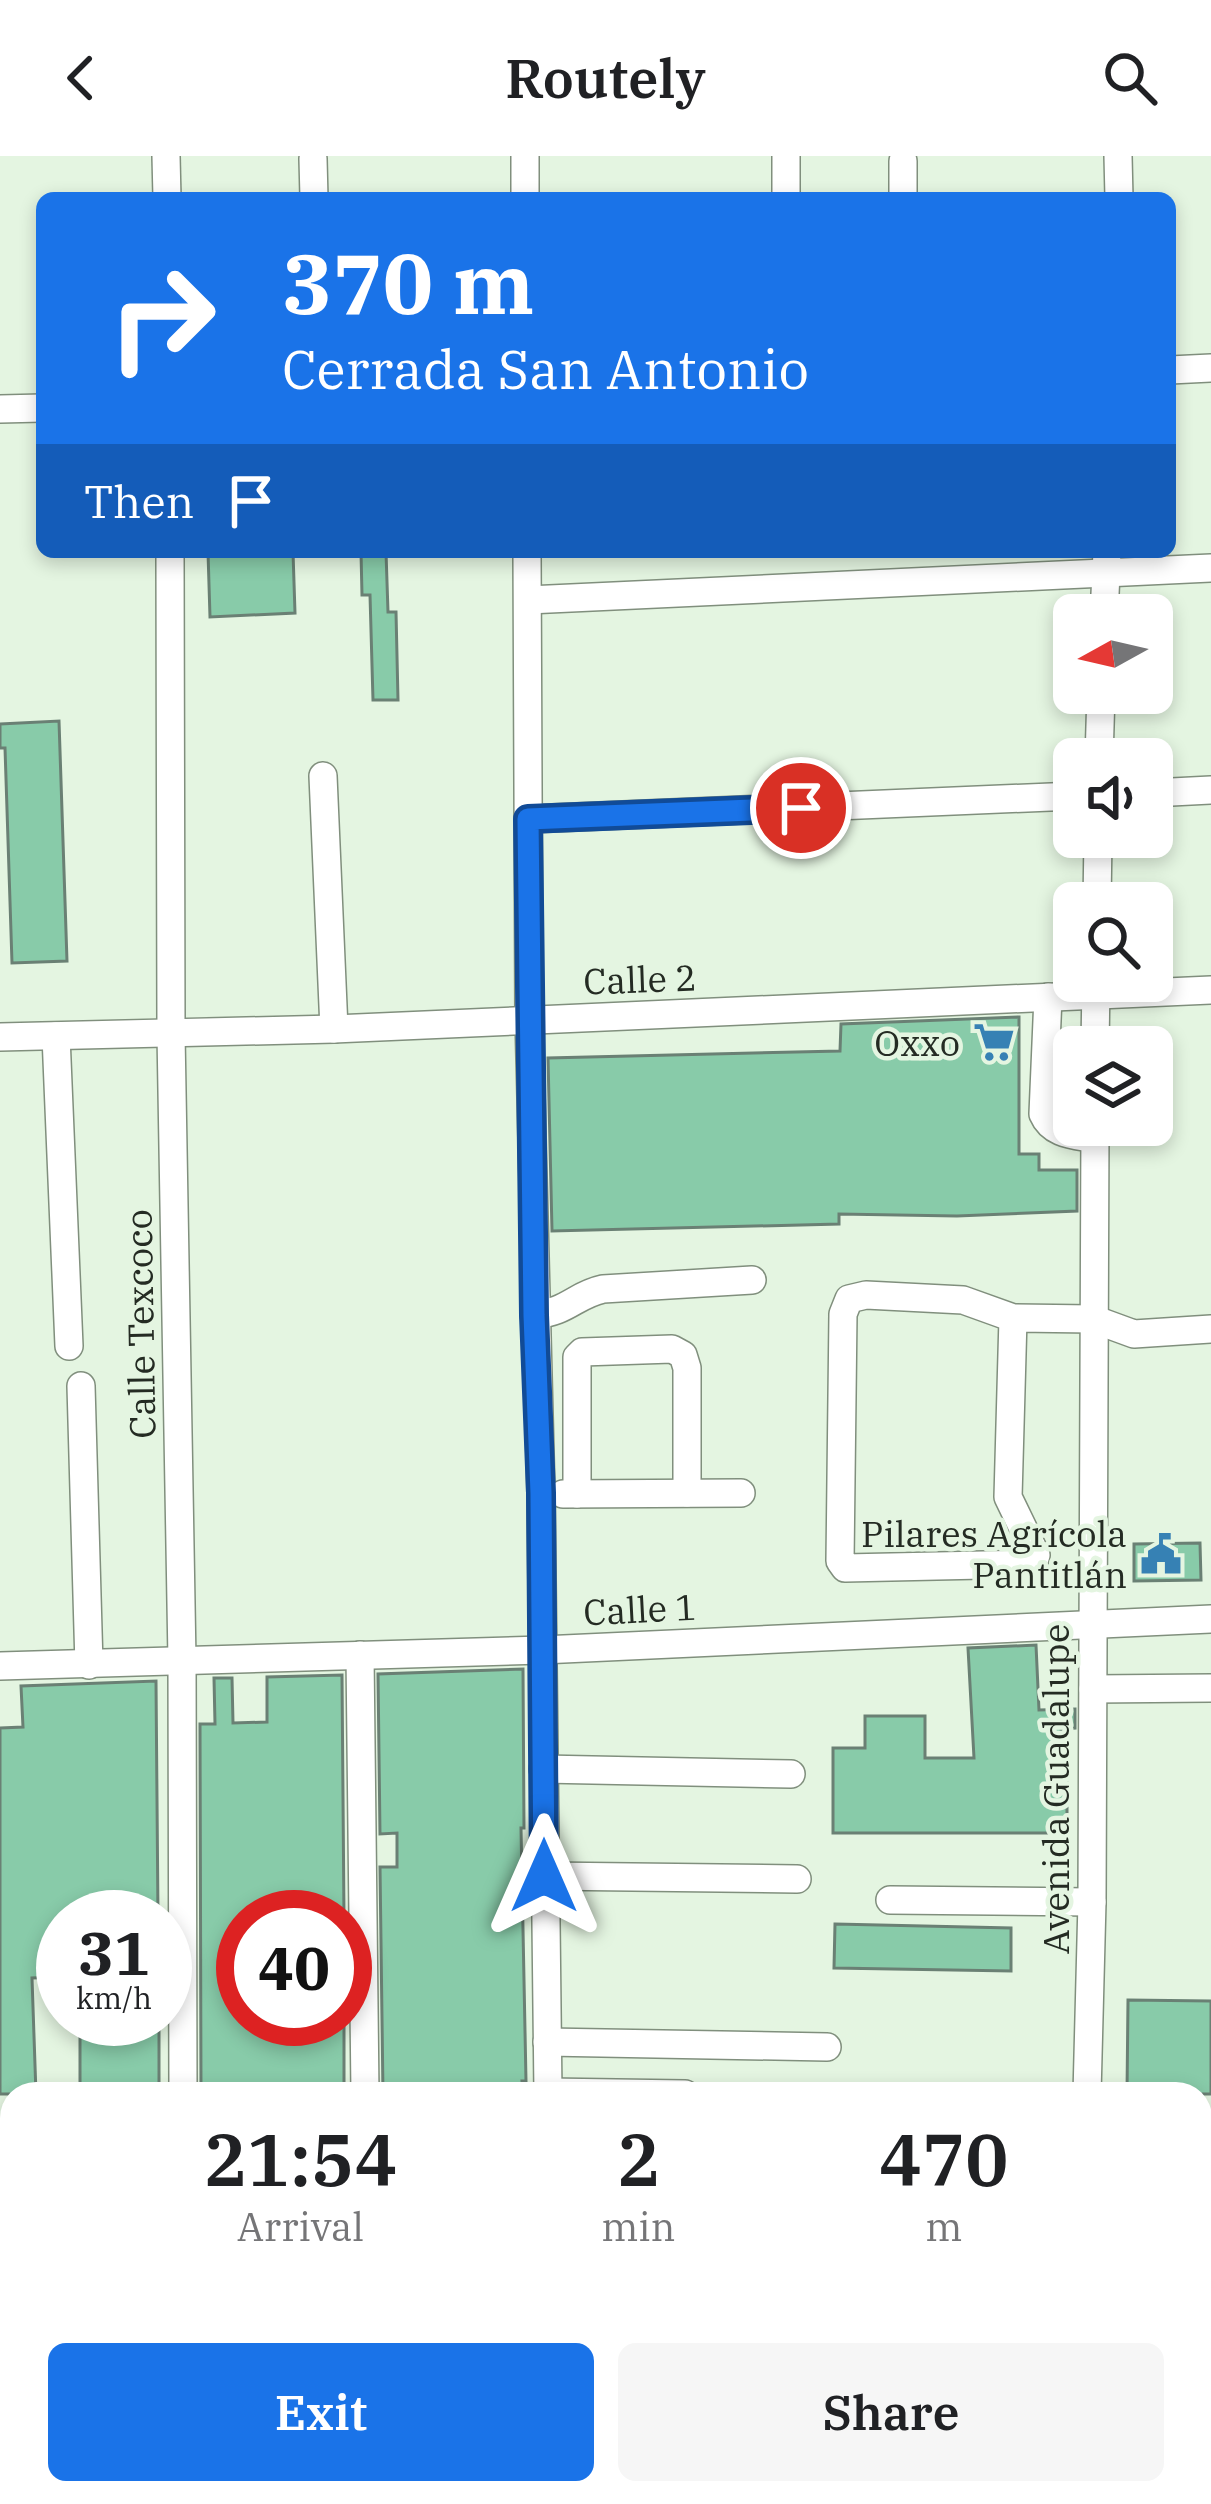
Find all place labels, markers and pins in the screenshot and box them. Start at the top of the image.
pin [750,757,852,859]
place label: Oxxo [874,1019,960,1066]
supermarket icon: Oxxo [971,1019,1017,1065]
place label: Pilares Agrícola Pantitlán [861,1510,1127,1598]
public building icon: Pilares Agrícola Pantitlán [1138,1531,1184,1577]

